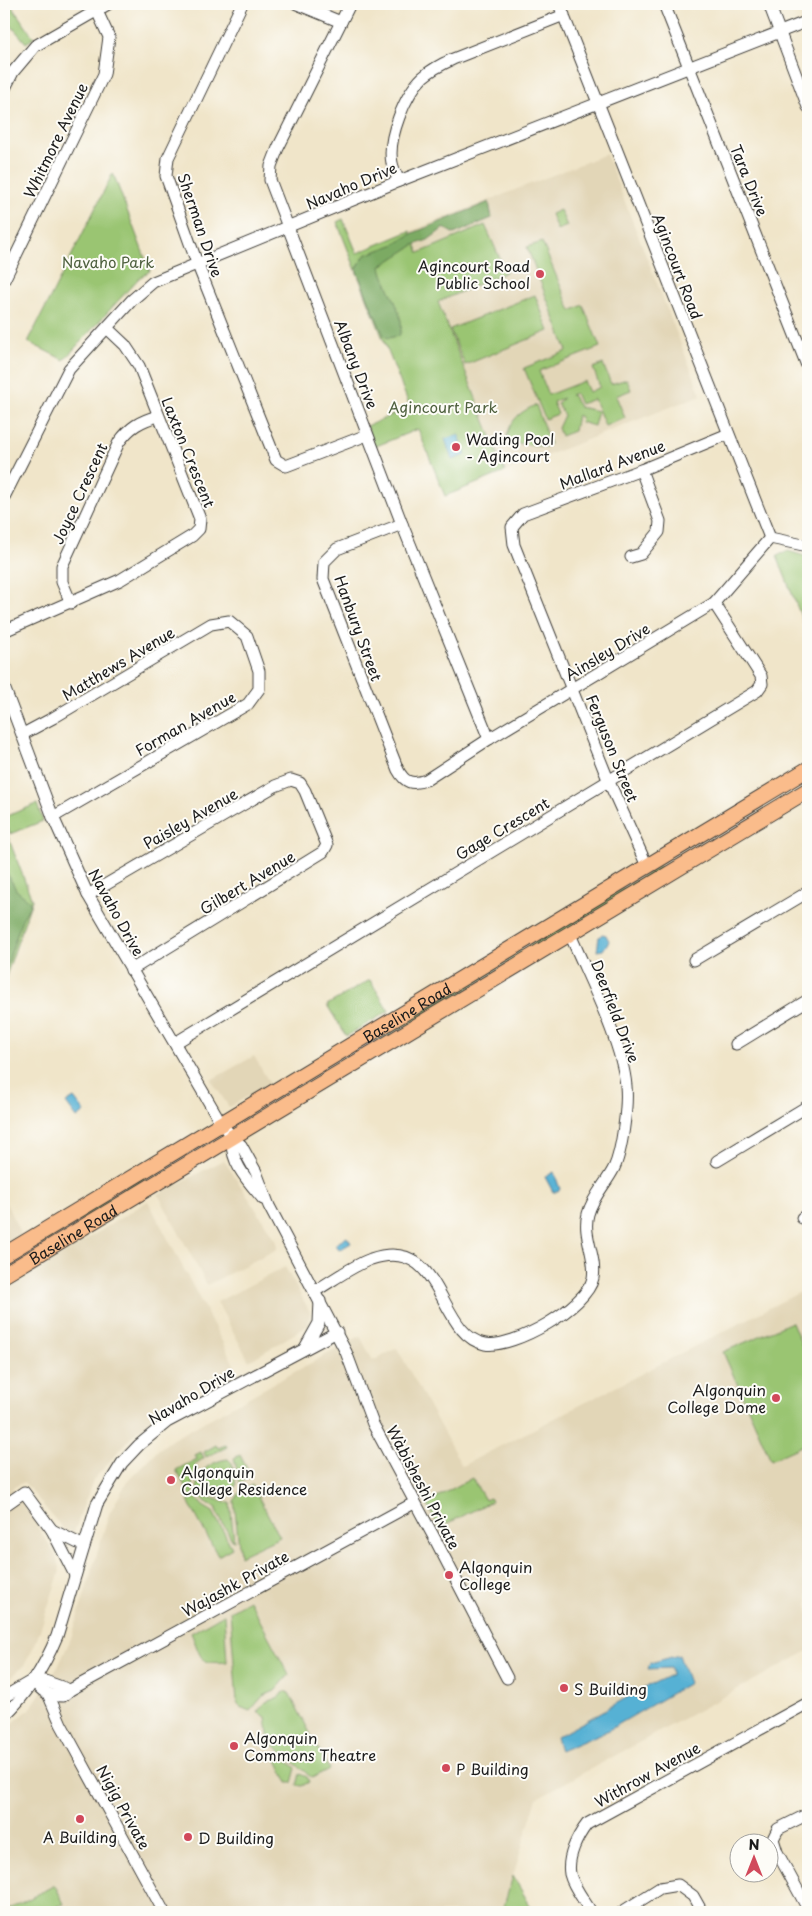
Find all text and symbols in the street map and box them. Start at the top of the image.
street label: Whitmore Avenue [17,78,93,202]
street label: Tara Drive [725,141,775,219]
street label: Navaho Drive [302,155,400,215]
street label: Sherman Drive [172,170,230,280]
street label: Agincourt Road [647,210,709,322]
park label: Navaho Park [62,250,154,273]
place label: Agincourt Road Public School [418,254,530,294]
marker: Agincourt Road Public School [534,268,546,280]
street label: Albany Drive [329,316,385,412]
street label: Laxton Crescent [156,393,222,511]
park label: Agincourt Park [388,395,498,418]
place label: Wading Pool - Agincourt [466,427,554,467]
street label: Mallard Avenue [556,433,668,495]
street label: Joyce Crescent [45,439,113,547]
marker: Wading Pool - Agincourt [450,441,462,453]
street label: Hanbury Street [329,572,389,684]
street label: Ainsley Drive [560,616,654,685]
street label: Matthews Avenue [57,620,179,706]
street label: Forman Avenue [131,685,239,761]
street label: Ferguson Street [581,691,645,805]
street label: Paisley Avenue [138,782,242,854]
street label: Gage Crescent [451,791,553,865]
street label: Gilbert Avenue [195,844,299,920]
street label: Navaho Drive [83,864,151,960]
street label: Deerfield Drive [586,956,646,1066]
street label: Baseline Road [357,976,455,1048]
street label: Baseline Road [24,1198,121,1269]
street label: Navaho Drive [144,1360,238,1430]
place label: Algonquin College Dome [667,1378,766,1418]
marker: Algonquin College Dome [770,1392,782,1404]
street label: Wàbisheshì Private [382,1421,466,1553]
place label: Algonquin College Residence [181,1460,307,1500]
marker: Algonquin College Residence [165,1474,177,1486]
street label: Wajashk Private [177,1544,293,1622]
place label: Algonquin College [459,1555,532,1595]
marker: Algonquin College [443,1569,455,1581]
place label: S Building [574,1677,647,1700]
marker: S Building [558,1682,570,1694]
place label: Algonquin Commons Theatre [244,1726,376,1766]
street label: Withrow Avenue [590,1735,704,1813]
marker: Algonquin Commons Theatre [228,1740,240,1752]
place label: P Building [456,1757,529,1780]
street label: Nigig Private [91,1761,157,1853]
marker: P Building [440,1762,452,1774]
marker: A Building [74,1813,86,1825]
place label: A Building [43,1825,117,1848]
place label: D Building [198,1826,274,1849]
marker: D Building [182,1831,194,1843]
north arrow [730,1834,780,1884]
text: N [748,1834,760,1855]

